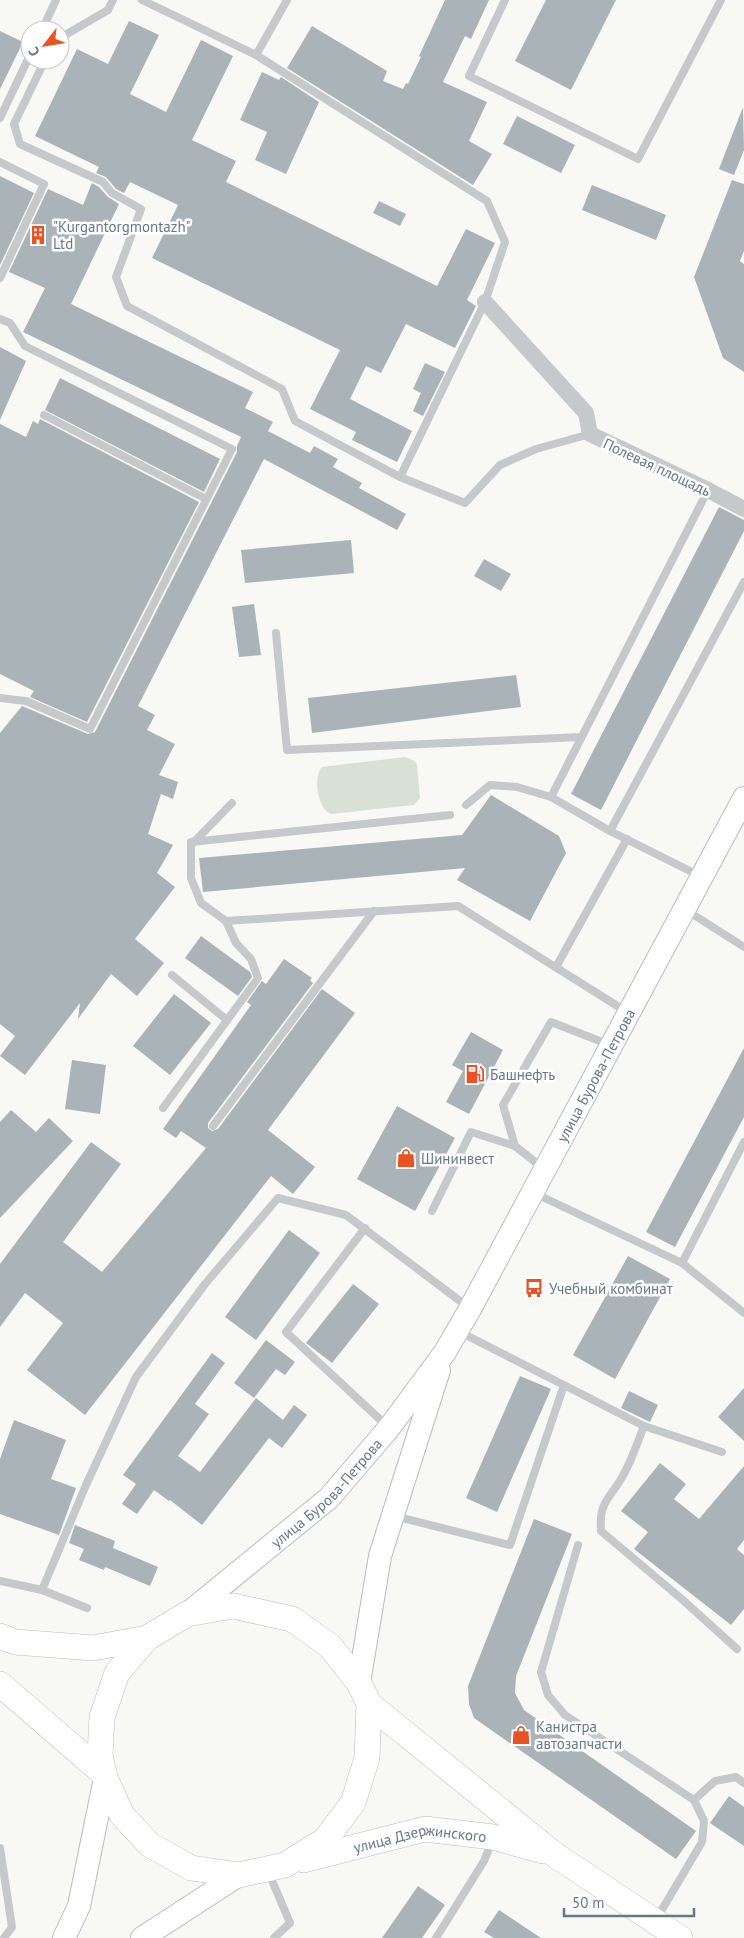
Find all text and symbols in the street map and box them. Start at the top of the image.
north arrow [20,20,70,70]
text: С [24,44,44,60]
place label: "Kurgantorgmontazh" Ltd [53,217,191,253]
building icon: "Kurgantorgmontazh" Ltd [27,224,49,246]
street label: Полевая площадь [600,434,714,500]
street label: улица Бурова-Петрова [552,1005,639,1145]
fuel station icon: Башнефть [464,1063,486,1085]
place label: Башнефть [490,1065,555,1084]
shop icon: Шининвест [395,1147,417,1169]
place label: Шининвест [421,1149,494,1168]
bus stop icon: Учебный комбинат [523,1277,545,1299]
place label: Учебный комбинат [549,1279,673,1298]
street label: улица Бурова-Петрова [267,1434,386,1551]
place label: Канистра автозапчасти [536,1717,622,1753]
shop icon: Канистра автозапчасти [510,1724,532,1746]
street label: улица Дзержинского [351,1820,488,1856]
scale bar [564,1886,694,1918]
text: 50 m [572,1893,605,1912]

